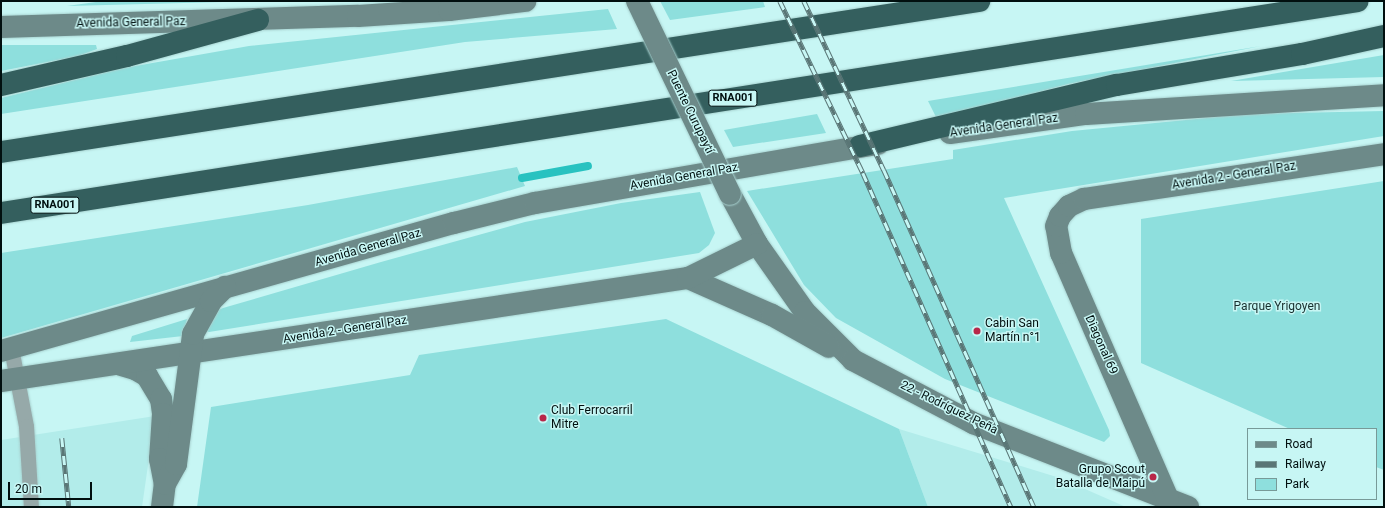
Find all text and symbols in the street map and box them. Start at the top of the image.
street label: Avenida General Paz [76,15,186,31]
street label: Puente Curupaytí [664,68,716,156]
road number: RNA001 [708,89,758,107]
street label: Avenida General Paz [949,111,1059,141]
street label: Avenida 2 - General Paz [1171,159,1297,193]
street label: Avenida General Paz [629,160,739,194]
road number: RNA001 [30,196,80,214]
street label: Avenida General Paz [314,226,422,270]
park label: Parque Yrigoyen [1234,300,1320,314]
street label: Avenida 2 - General Paz [282,313,408,347]
street label: Diagonal 69 [1082,313,1120,377]
place label: Cabin San Martín n°1 [985,317,1041,345]
marker: Cabin San Martín n°1 [972,326,982,336]
street label: 22 - Rodríguez Peña [898,378,1000,438]
place label: Club Ferrocarril Mitre [551,404,633,432]
marker: Club Ferrocarril Mitre [538,413,548,423]
legend [1247,428,1377,500]
text: Road [1285,437,1313,451]
text: Railway [1285,457,1326,471]
place label: Grupo Scout Batalla de Maipú [1056,463,1145,491]
marker: Grupo Scout Batalla de Maipú [1148,472,1158,482]
scale bar [10,474,94,500]
text: Park [1285,477,1309,491]
text: 20 m [15,482,42,496]

